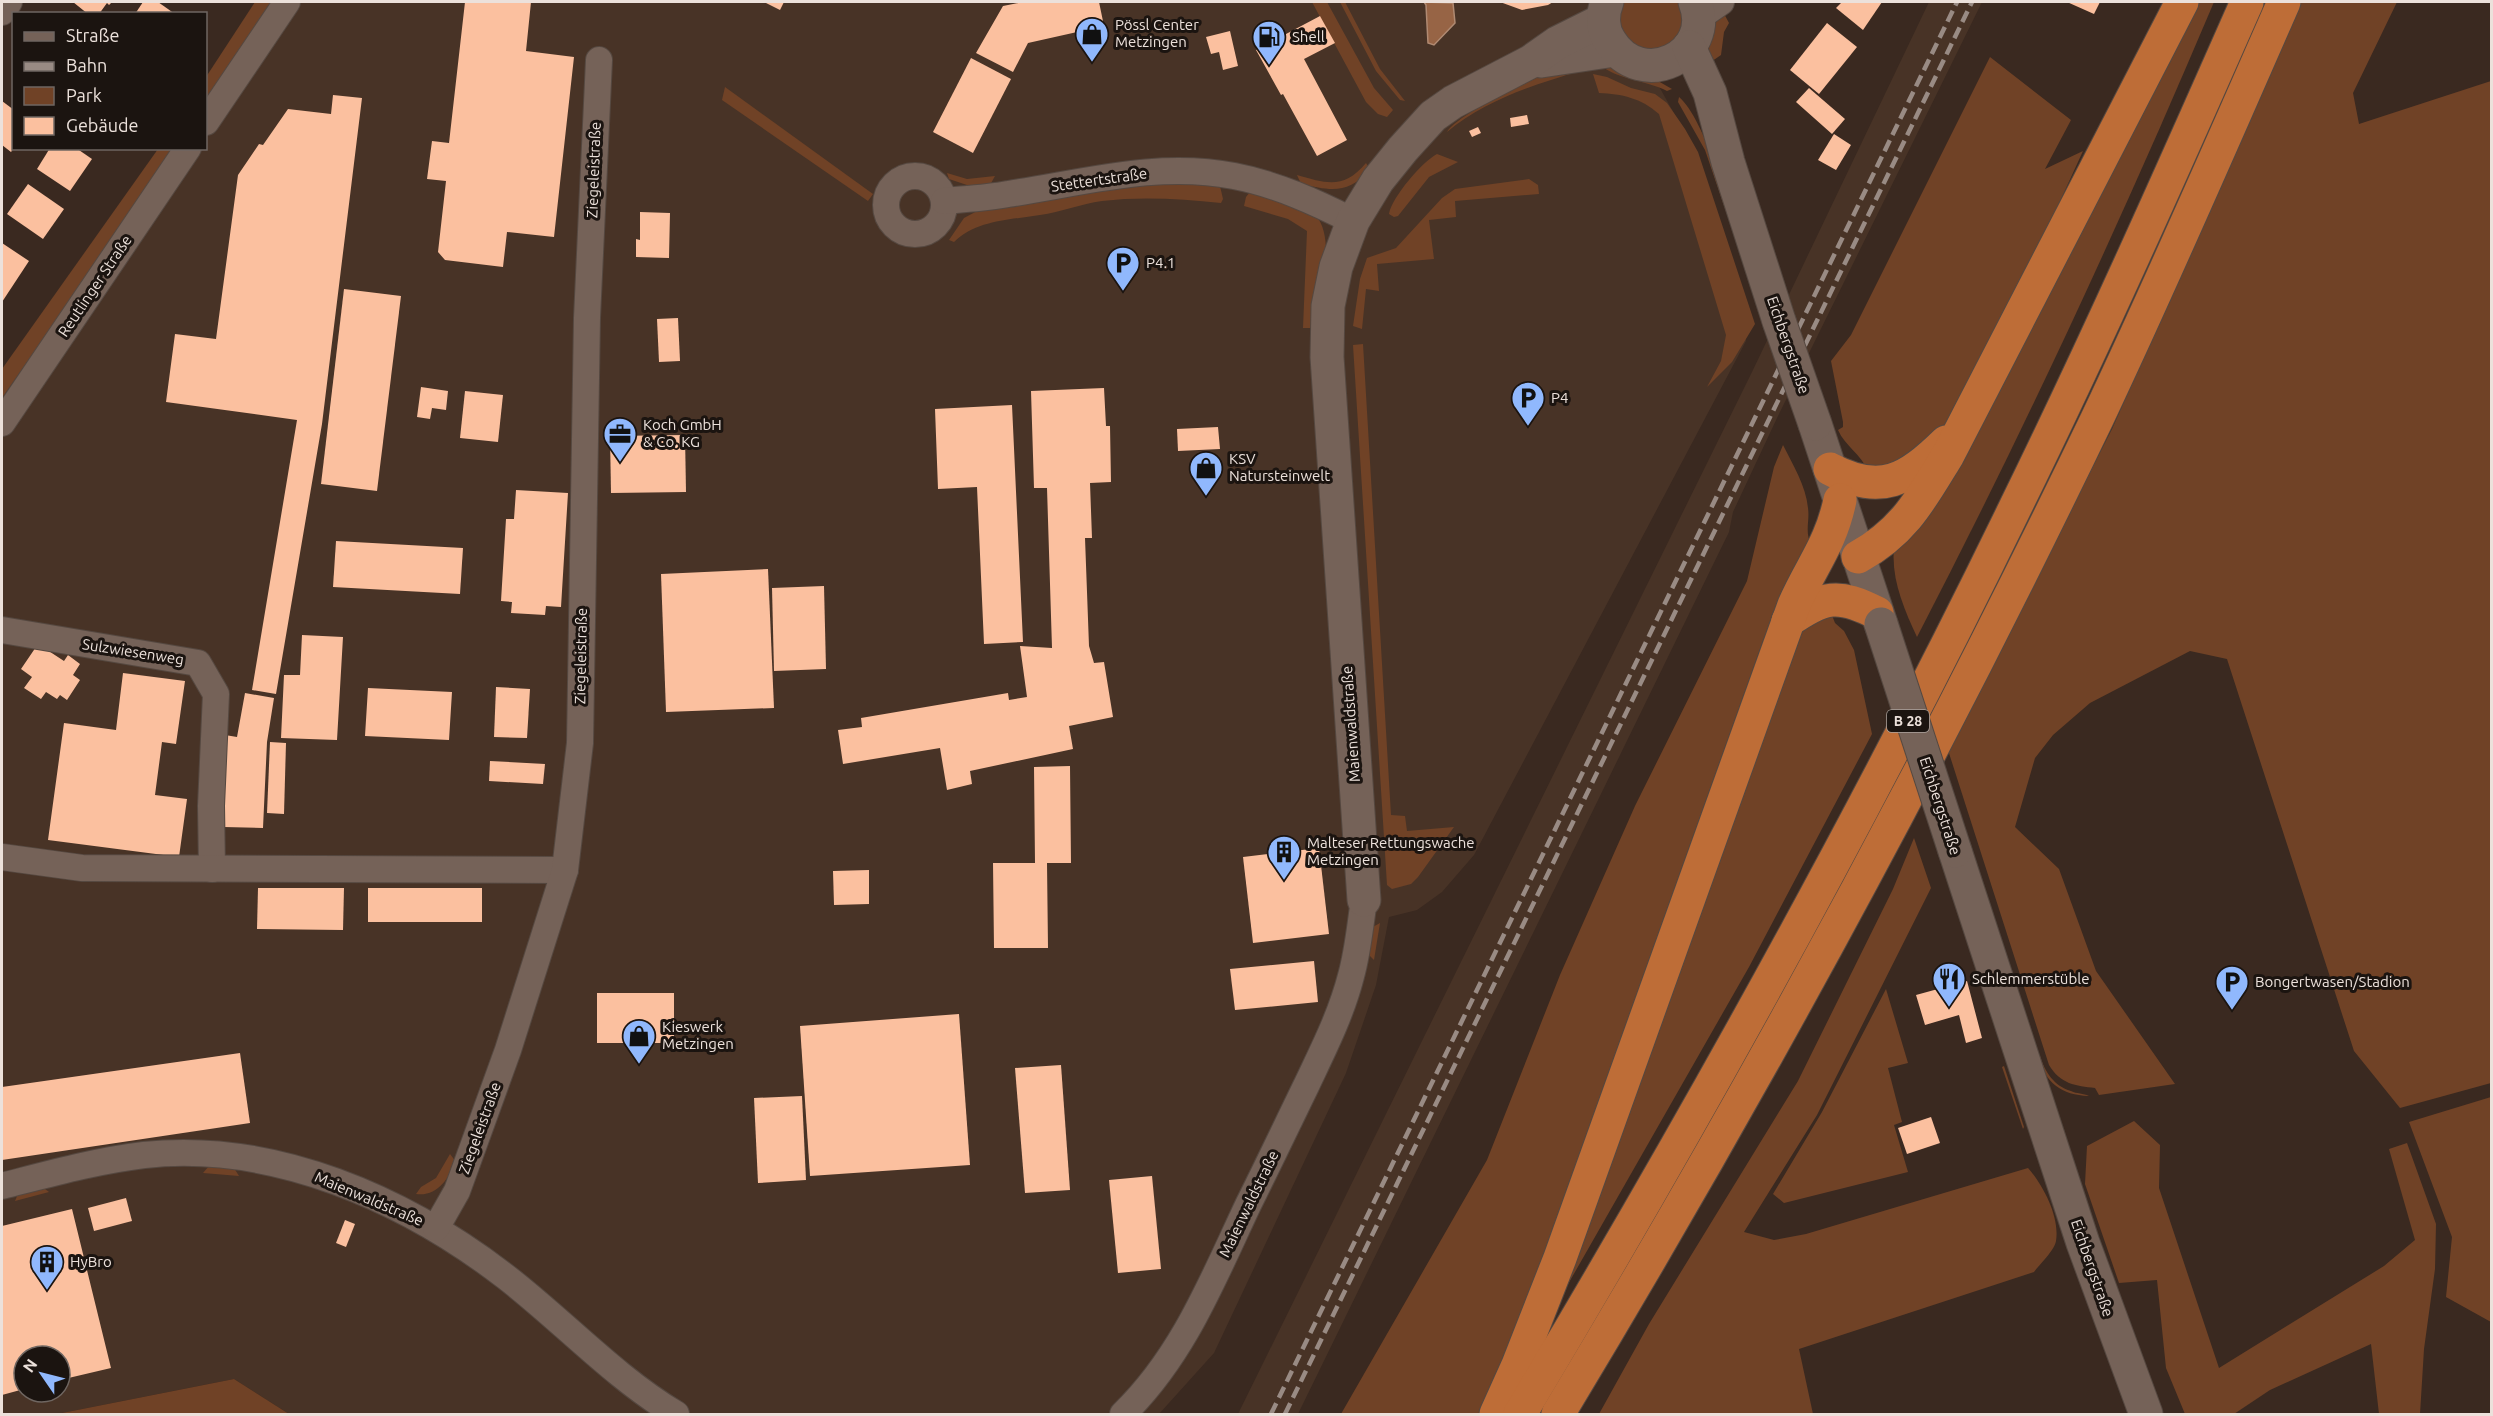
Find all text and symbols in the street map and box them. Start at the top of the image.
legend [12,12,207,150]
shop icon: Pössl Center Metzingen [1074,16,1110,63]
place label: Pössl Center Metzingen [1115,16,1199,50]
fuel station icon: Shell [1251,19,1287,66]
text: Straße [66,25,119,45]
place label: Shell [1292,28,1325,45]
text: Bahn [66,55,107,75]
text: Park [66,85,102,105]
text: Gebäude [66,115,138,135]
street label: Ziegeleistraße [583,121,604,218]
street label: Stettertstraße [1050,164,1148,195]
street label: Reutlinger Straße [54,232,135,340]
parking icon: P4.1 [1105,245,1141,292]
place label: P4.1 [1146,254,1176,271]
street label: Eichbergstraße [1764,294,1813,396]
parking icon: P4 [1510,380,1546,427]
place label: P4 [1551,389,1568,406]
office icon: Koch GmbH & Co. KG [602,416,638,463]
place label: Koch GmbH & Co. KG [643,416,722,450]
shop icon: KSV Natursteinwelt [1188,450,1224,497]
place label: KSV Natursteinwelt [1229,450,1330,484]
street label: Ziegeleistraße [571,608,590,704]
street label: Sulzwiesenweg [81,635,185,668]
street label: Maienwaldstraße [1338,665,1363,783]
road number: B 28 [1887,710,1929,732]
street label: Eichbergstraße [1917,755,1964,857]
building icon: Malteser Rettungswache Metzingen [1266,834,1302,881]
place label: Malteser Rettungswache Metzingen [1307,834,1475,868]
restaurant icon: Schlemmerstüble [1931,961,1967,1008]
parking icon: Bongertwasen/Stadion [2214,964,2250,1011]
place label: Schlemmerstüble [1972,970,2089,987]
place label: Bongertwasen/Stadion [2255,973,2410,990]
shop icon: Kieswerk Metzingen [621,1018,657,1065]
place label: Kieswerk Metzingen [662,1018,734,1052]
street label: Ziegeleistraße [455,1080,504,1176]
street label: Maienwaldstraße [1215,1148,1282,1260]
street label: Maienwaldstraße [312,1168,426,1229]
street label: Eichbergstraße [2068,1217,2117,1319]
building icon: HyBro [29,1244,65,1291]
place label: HyBro [70,1253,112,1270]
north arrow [12,1344,72,1404]
text: N [19,1355,41,1375]

